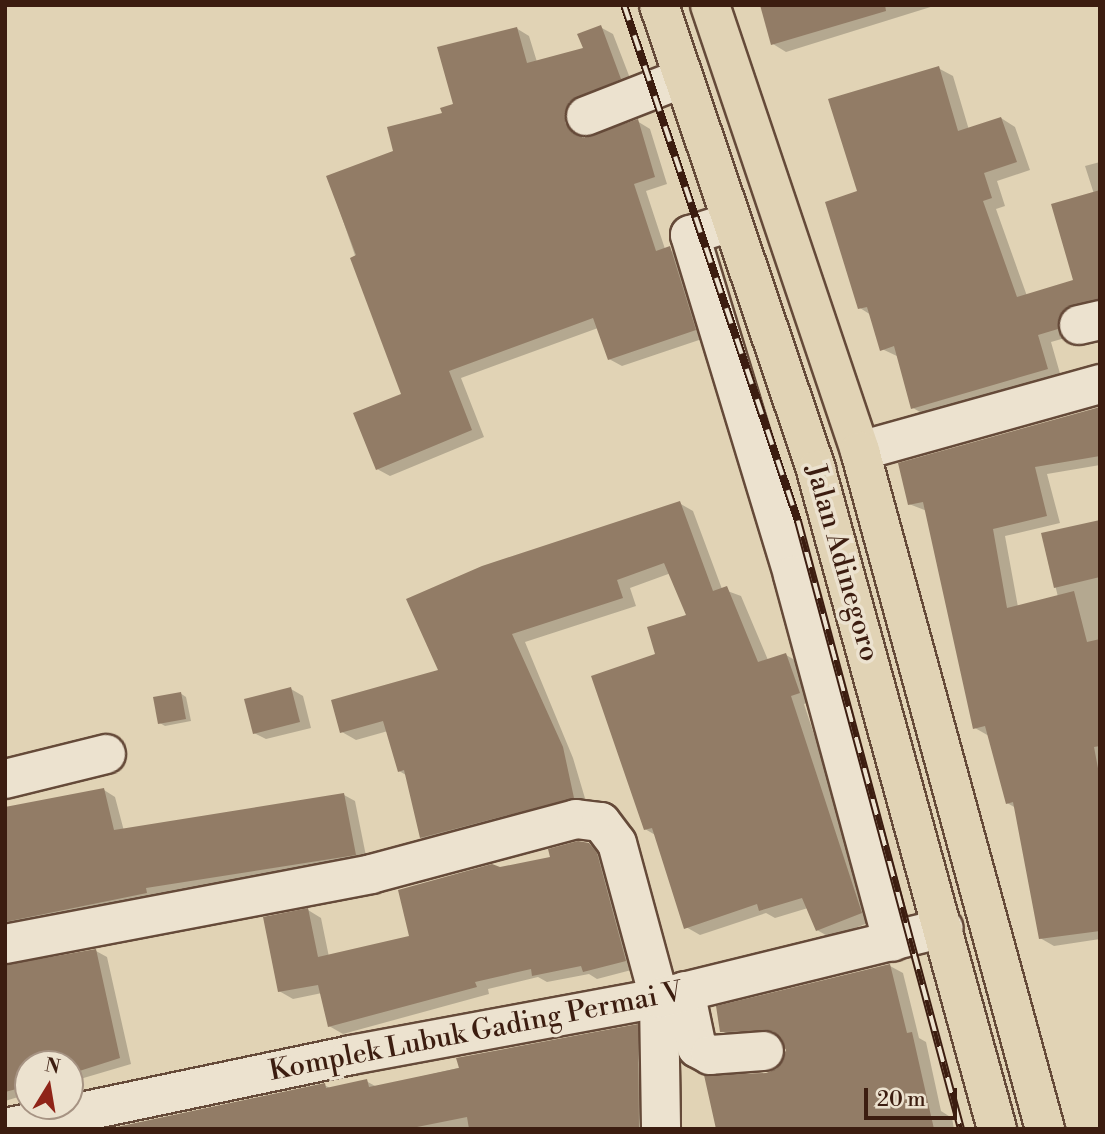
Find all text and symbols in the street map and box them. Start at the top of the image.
street label: Jalan Adinegoro [798,461,886,665]
street label: Komplek Lubuk Gading Permai V [266,975,686,1089]
north arrow [14,1050,84,1120]
text: N [43,1053,62,1080]
scale bar [867,1074,960,1118]
text: 20 m [877,1087,926,1113]

